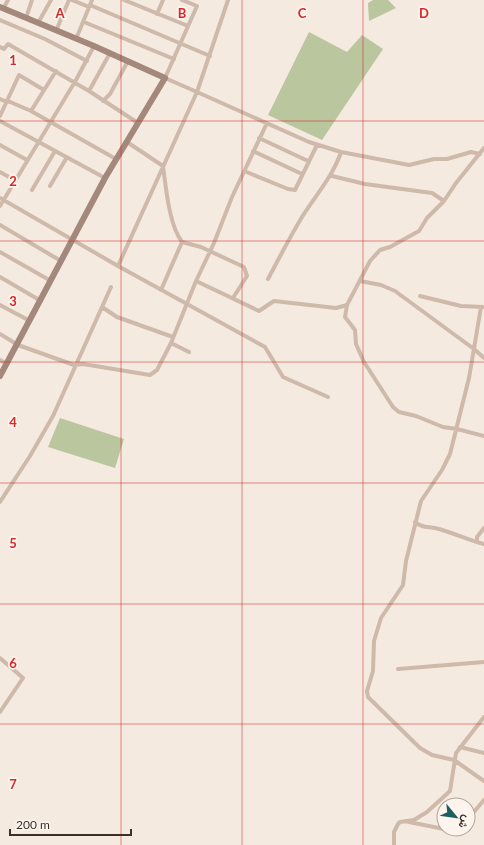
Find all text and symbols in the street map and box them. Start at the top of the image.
text: A [54,5,65,21]
text: B [178,5,187,21]
text: C [298,5,307,21]
text: D [419,5,429,21]
text: 1 [9,52,17,68]
text: 2 [9,173,17,189]
text: 3 [9,293,17,309]
text: 4 [9,414,17,430]
text: 5 [9,535,17,551]
text: 6 [9,655,17,671]
text: 7 [9,776,17,792]
north arrow [436,797,476,837]
scale bar [10,811,131,837]
text: ش [455,813,474,831]
text: 200 m [16,817,50,832]

